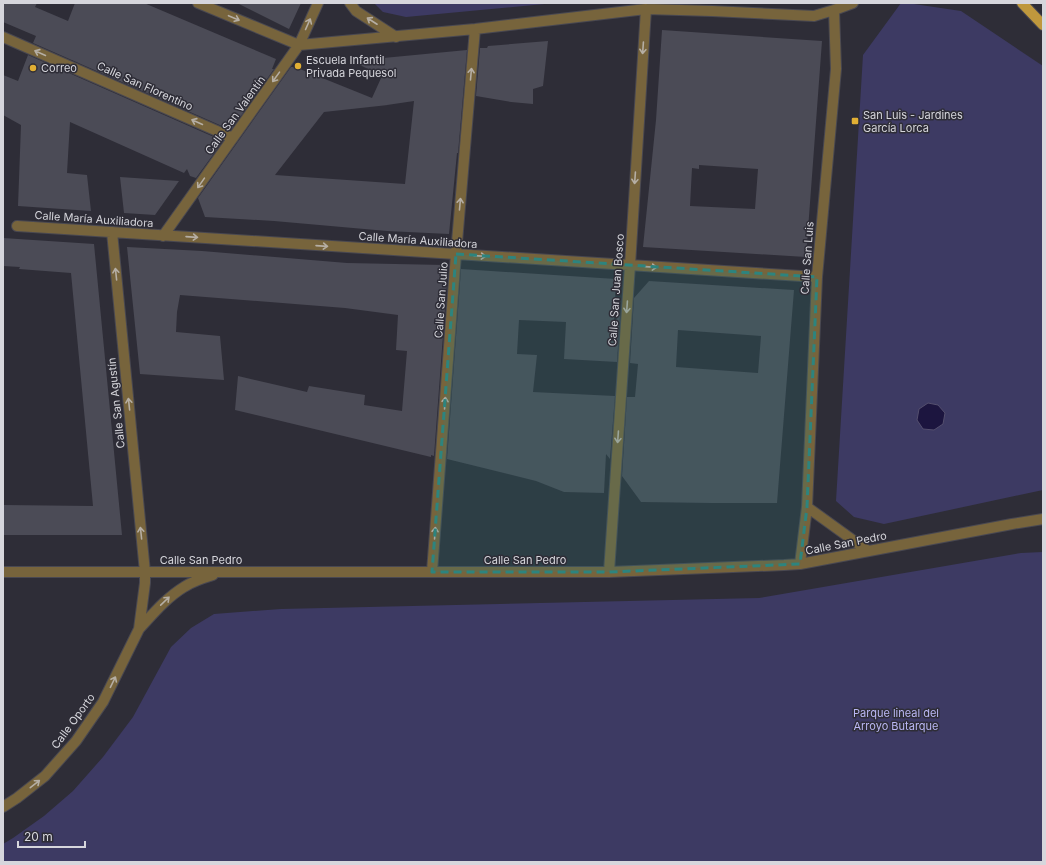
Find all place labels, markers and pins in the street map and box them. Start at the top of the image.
place label: Escuela Infantil Privada Pequesol [306,53,396,80]
place label: Correo [41,61,77,75]
marker: Escuela Infantil Privada Pequesol [293,61,303,71]
marker: Correo [28,63,38,73]
place label: San Luis - Jardines García Lorca [863,108,963,135]
marker: San Luis - Jardines García Lorca [850,116,860,126]

